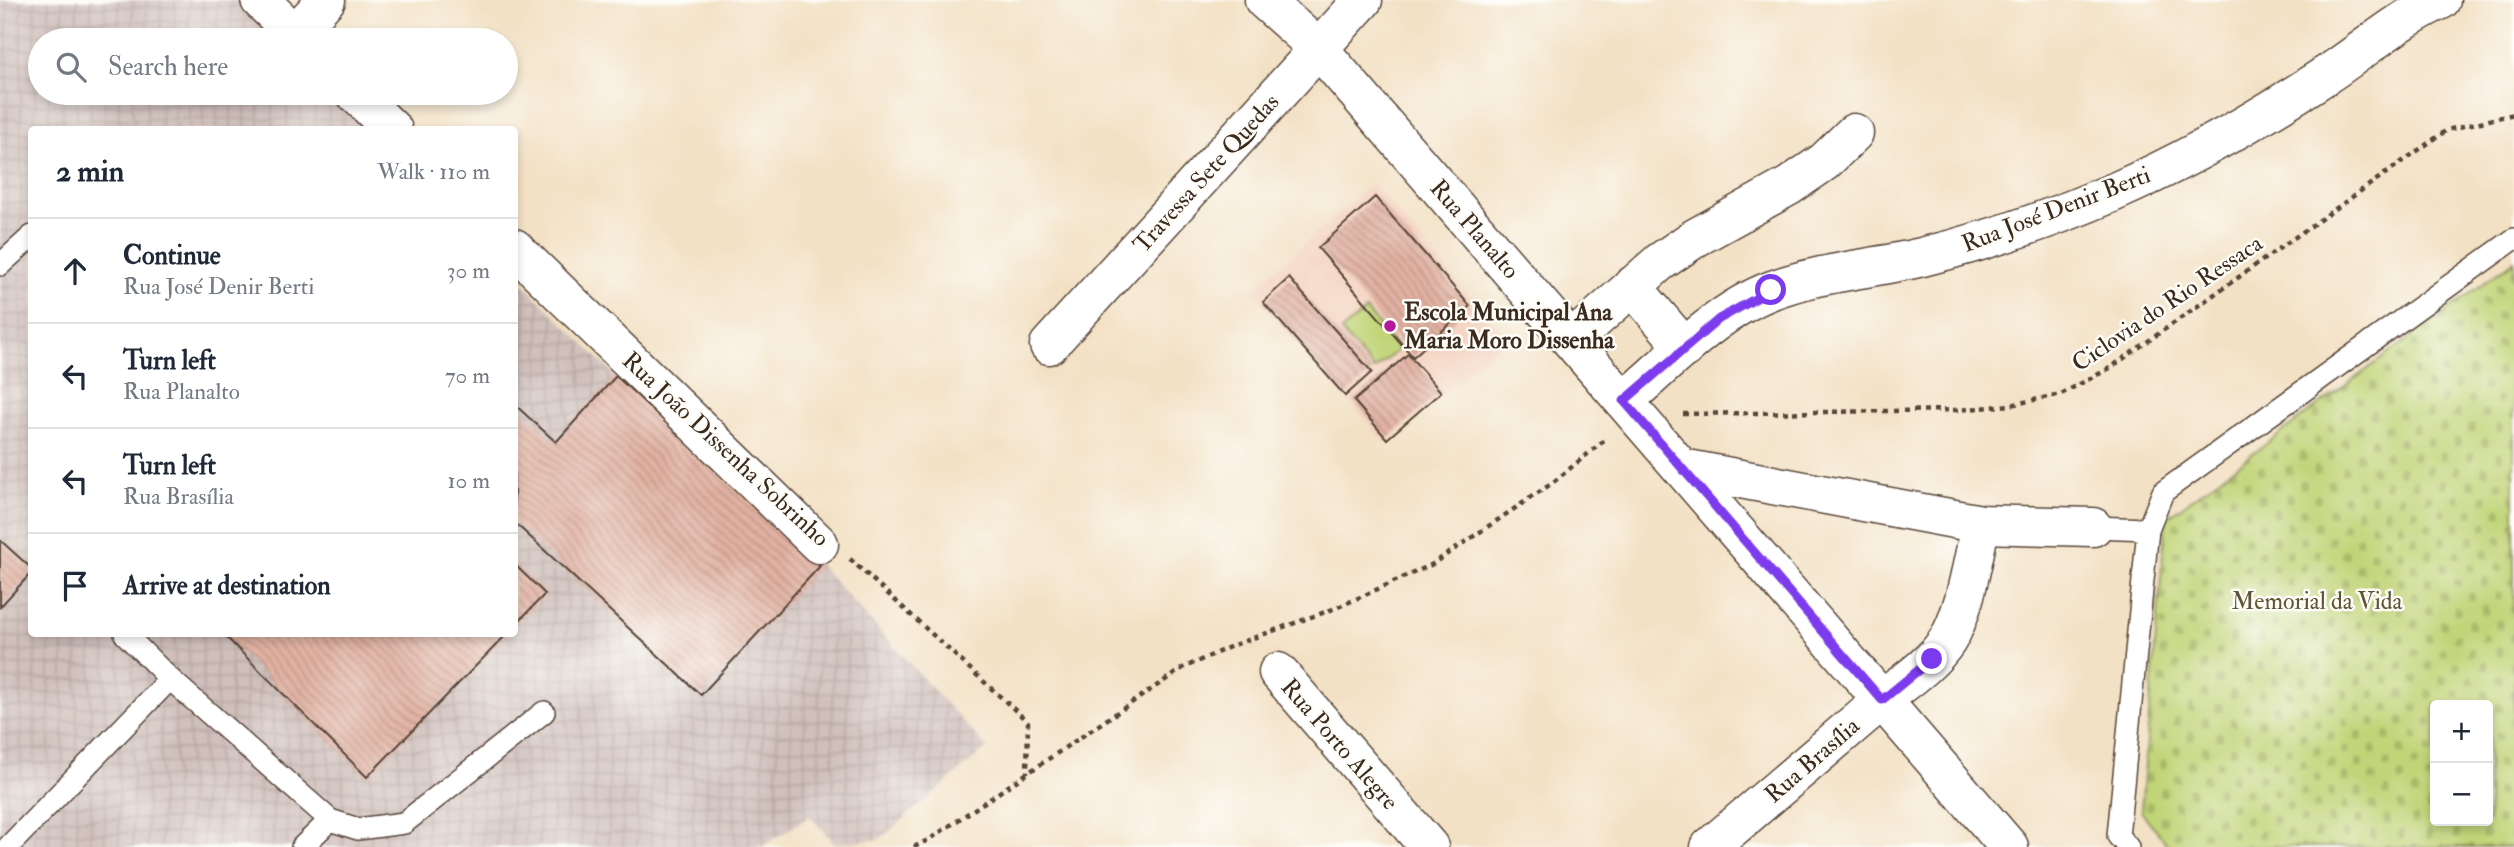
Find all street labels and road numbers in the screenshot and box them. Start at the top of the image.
street label: Travessa Sete Quedas [1127,87,1286,260]
street label: Rua José Denir Berti [1957,159,2155,260]
street label: Rua Planalto [1423,173,1526,285]
street label: Ciclovia do Rio Ressaca [2066,227,2270,379]
street label: Rua João Dissenha Sobrinho [616,345,836,554]
street label: Rua Porto Alegre [1274,672,1405,817]
street label: Rua Brasília [1758,710,1867,810]

